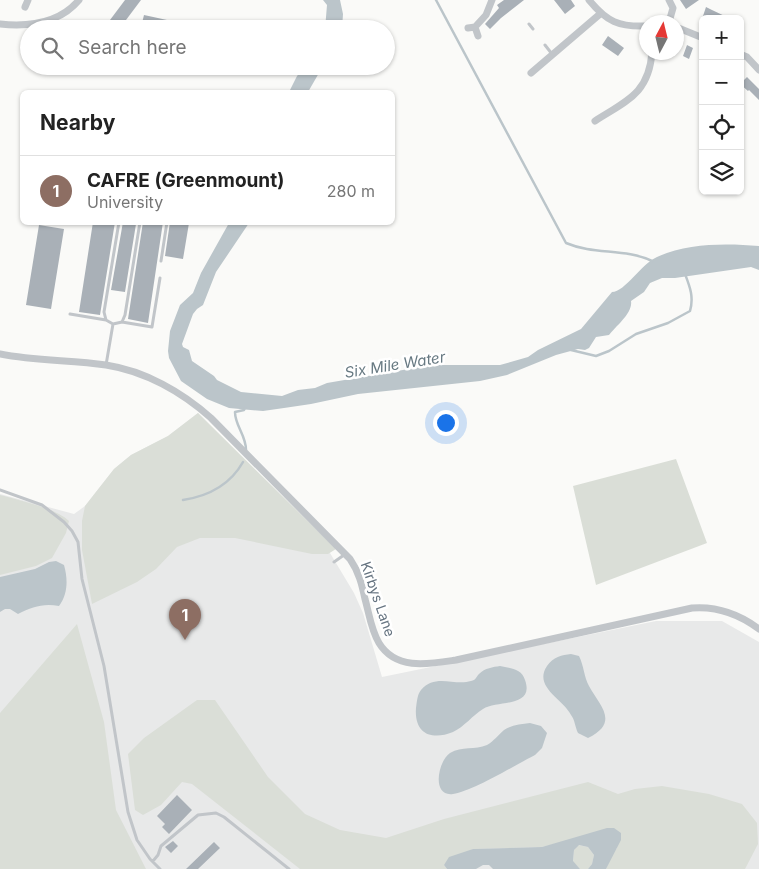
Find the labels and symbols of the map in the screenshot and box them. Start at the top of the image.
north arrow [639,15,684,60]
water label: Six Mile Water [343,347,447,382]
your location [433,410,459,436]
street label: Kirbys Lane [358,559,399,639]
pin: 1 [169,599,201,640]

